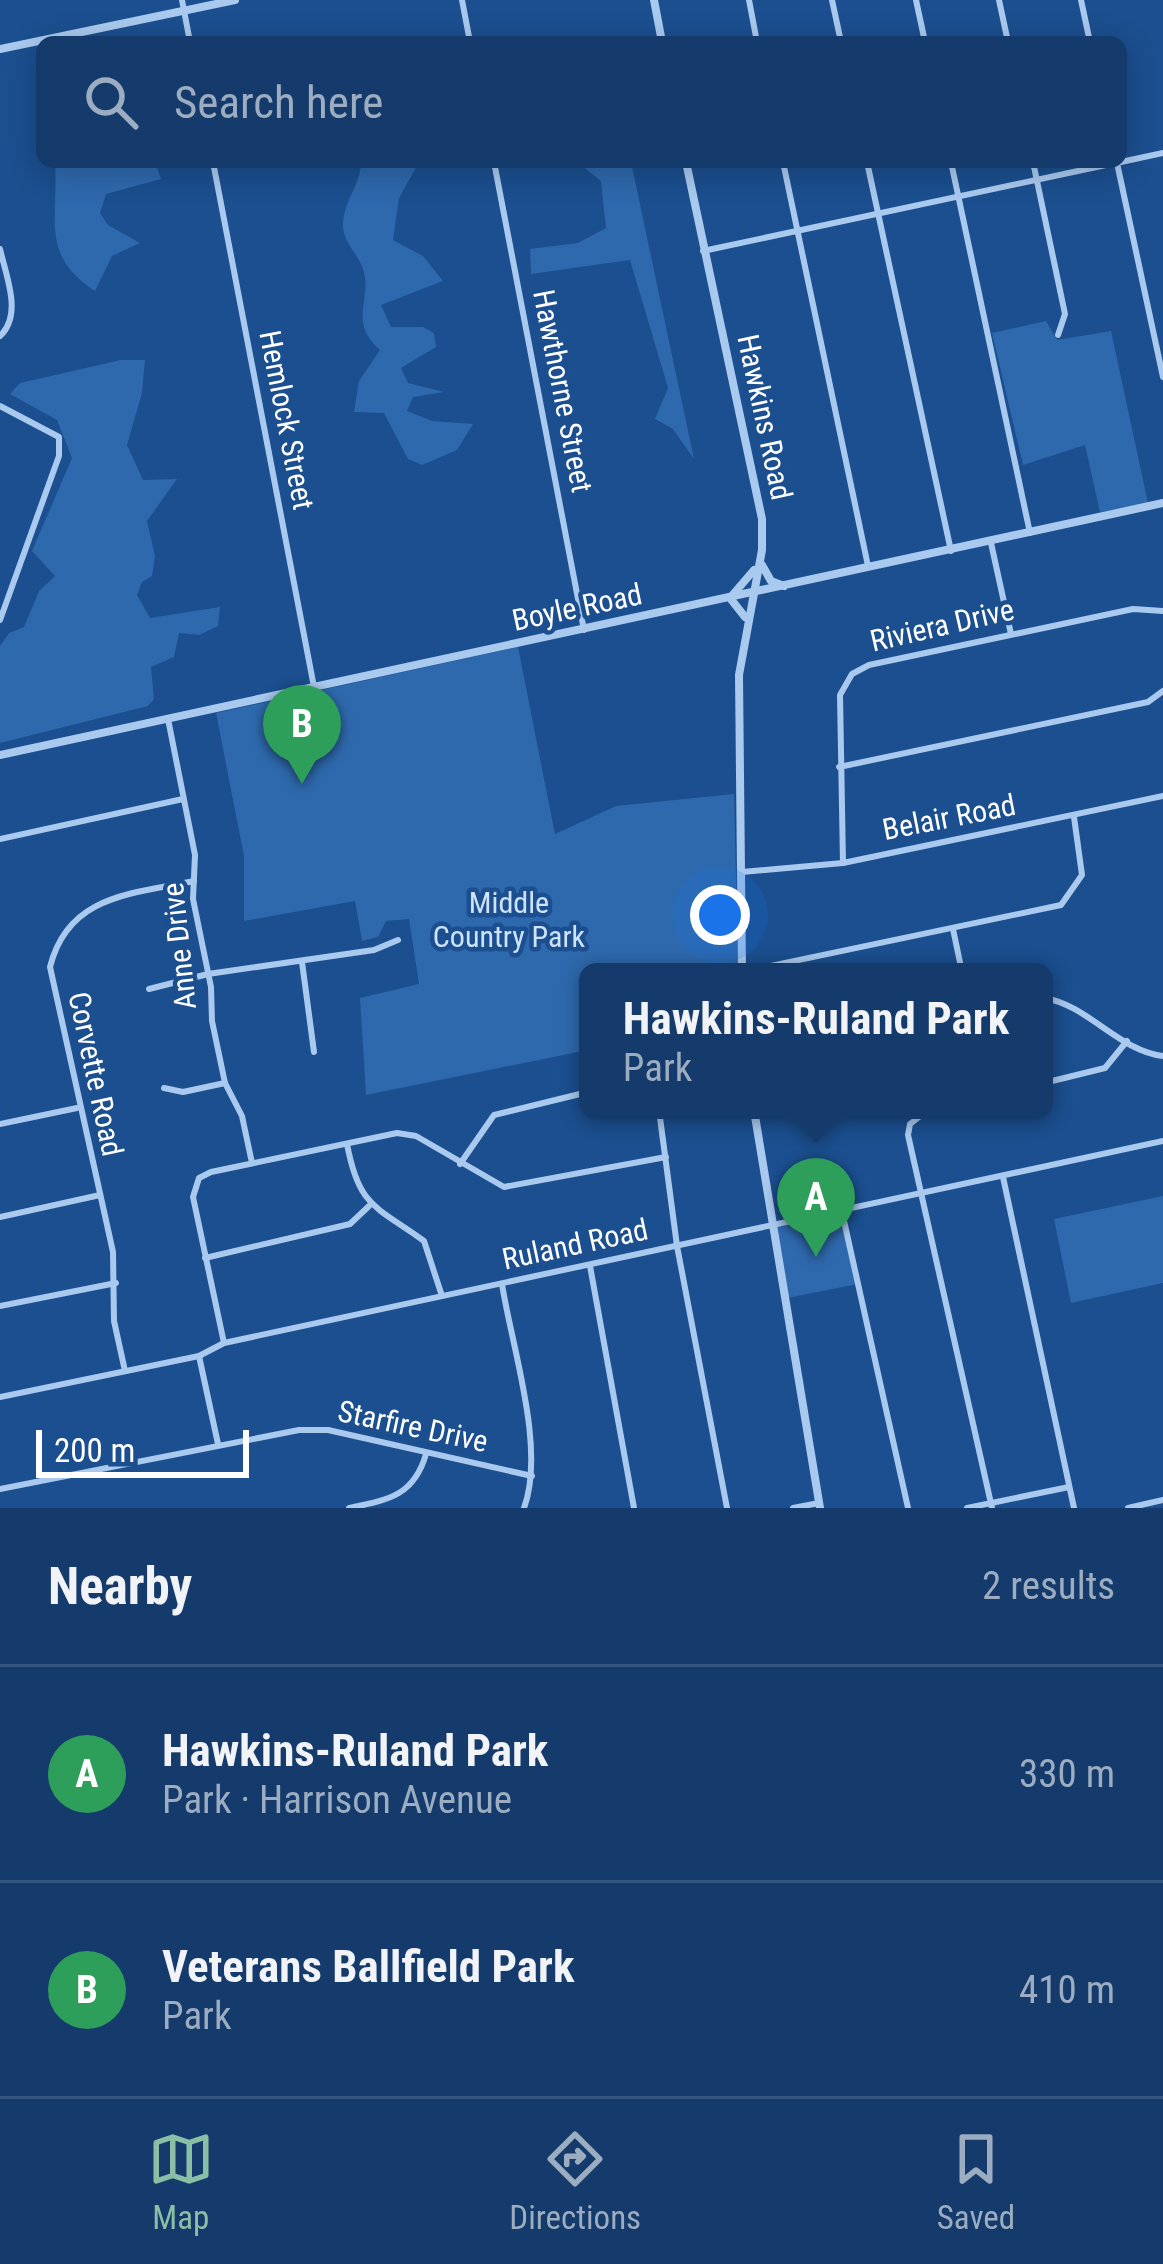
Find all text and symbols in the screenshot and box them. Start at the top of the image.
search box [36,36,1127,168]
icon: search [78,69,144,135]
text: Search here [174,76,383,129]
street label: Hawthorne Street [526,287,600,495]
street label: Hemlock Street [252,327,322,513]
street label: Hawkins Road [730,331,800,503]
street label: Boyle Road [509,576,645,638]
street label: Riviera Drive [867,591,1017,659]
pin: B [263,685,341,784]
street label: Belair Road [879,787,1019,847]
street label: Anne Drive [155,881,203,1011]
park label: Middle Country Park [433,885,586,954]
your location [690,885,750,945]
popup [579,963,1053,1119]
street label: Corvette Road [62,989,130,1159]
text: Hawkins-Ruland Park [623,992,1009,1045]
text: Park [623,1045,692,1091]
pin: A [777,1158,855,1257]
street label: Ruland Road [499,1211,651,1277]
street label: Starfire Drive [335,1393,491,1459]
scale bar [36,1424,249,1477]
text: 200 m [54,1431,135,1470]
text: Nearby [48,1557,192,1616]
text: 2 results [982,1563,1115,1609]
text: Hawkins-Ruland Park [162,1724,548,1777]
text: A [75,1751,99,1797]
text: 330 m [1019,1751,1115,1797]
text: Park · Harrison Avenue [162,1777,512,1823]
text: Veterans Ballfield Park [162,1940,574,1993]
text: B [76,1967,98,2013]
text: 410 m [1019,1967,1115,2013]
text: Park [162,1993,232,2039]
tab: Map [148,2126,214,2237]
tab: Directions [509,2126,641,2237]
tab: Saved [937,2126,1015,2237]

